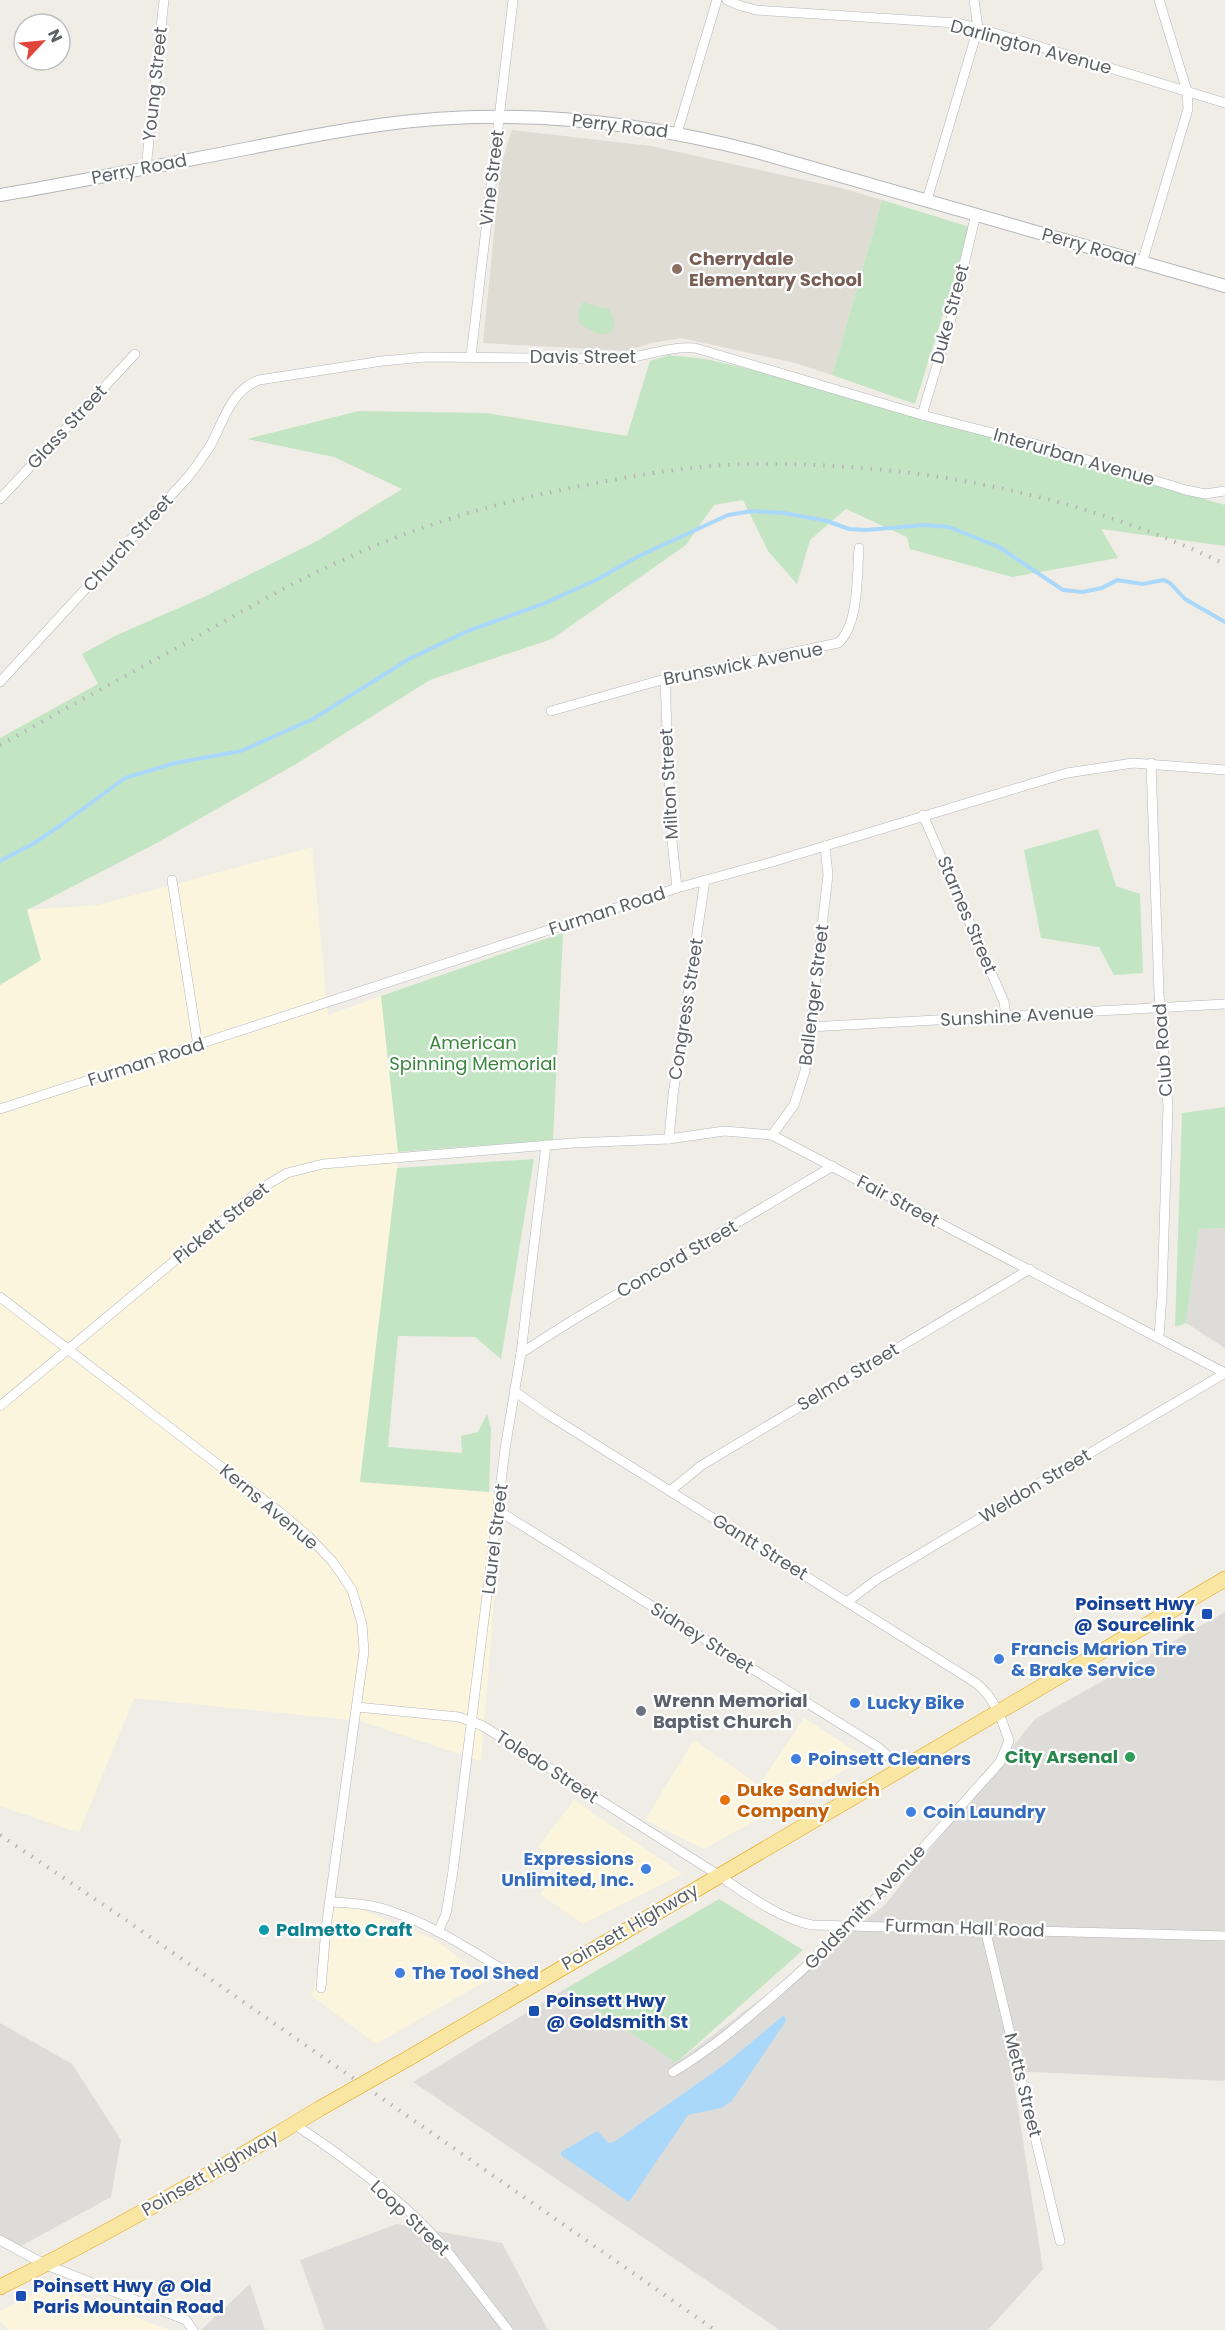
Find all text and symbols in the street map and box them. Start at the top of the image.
north arrow [12,12,72,72]
street label: Darlington Avenue [948,13,1115,80]
text: N [42,25,68,46]
street label: Young Street [136,26,173,142]
street label: Perry Road [571,107,670,144]
street label: Vine Street [473,128,510,228]
street label: Perry Road [89,147,189,190]
street label: Perry Road [1039,221,1139,272]
place label: Cherrydale Elementary School [689,246,862,292]
street label: Duke Street [924,261,975,366]
marker: Cherrydale Elementary School [670,262,684,276]
street label: Davis Street [530,344,636,369]
street label: Glass Street [21,379,112,474]
street label: Interurban Avenue [990,422,1158,492]
street label: Church Street [77,488,178,597]
street label: Brunswick Avenue [661,636,825,691]
street label: Milton Street [653,728,684,840]
street label: Starnes Street [931,852,1004,977]
street label: Furman Road [545,880,668,941]
street label: Ballenger Street [792,923,835,1067]
street label: Congress Street [662,936,709,1082]
street label: Sunshine Avenue [939,999,1095,1032]
street label: Club Road [1147,1002,1178,1098]
park label: American Spinning Memorial [389,1030,557,1076]
street label: Furman Road [84,1031,207,1092]
street label: Fair Street [853,1168,944,1233]
street label: Pickett Street [167,1176,274,1269]
street label: Concord Street [612,1214,742,1303]
street label: Selma Street [792,1336,903,1417]
street label: Weldon Street [974,1442,1095,1529]
street label: Kerns Avenue [215,1458,324,1555]
street label: Laurel Street [475,1482,514,1596]
street label: Gantt Street [708,1507,813,1586]
place label: Poinsett Hwy @ Sourcelink [1074,1591,1196,1637]
street label: Sidney Street [646,1596,759,1679]
marker: Poinsett Hwy @ Sourcelink [1200,1607,1214,1621]
place label: Francis Marion Tire & Brake Service [1011,1636,1187,1682]
marker: Francis Marion Tire & Brake Service [992,1652,1006,1666]
place label: Wrenn Memorial Baptist Church [653,1688,808,1734]
place label: Lucky Bike [867,1690,964,1715]
marker: Lucky Bike [848,1696,862,1710]
marker: Wrenn Memorial Baptist Church [634,1704,648,1718]
street label: Toledo Street [491,1724,604,1809]
place label: City Arsenal [1005,1744,1118,1769]
place label: Poinsett Cleaners [808,1746,971,1771]
marker: City Arsenal [1123,1750,1137,1764]
marker: Poinsett Cleaners [789,1752,803,1766]
place label: Duke Sandwich Company [737,1777,880,1823]
marker: Duke Sandwich Company [718,1793,732,1807]
place label: Coin Laundry [923,1799,1046,1824]
marker: Coin Laundry [904,1805,918,1819]
street label: Goldsmith Avenue [798,1839,931,1975]
place label: Expressions Unlimited, Inc. [501,1846,634,1892]
marker: Expressions Unlimited, Inc. [639,1862,653,1876]
street label: Poinsett Highway [557,1877,703,1976]
street label: Furman Hall Road [885,1912,1045,1943]
place label: Palmetto Craft [276,1917,412,1942]
marker: Palmetto Craft [257,1923,271,1937]
place label: The Tool Shed [412,1960,539,1985]
marker: The Tool Shed [393,1966,407,1980]
place label: Poinsett Hwy @ Goldsmith St [546,1988,688,2034]
marker: Poinsett Hwy @ Goldsmith St [527,2004,541,2018]
street label: Metts Street [998,2030,1049,2140]
street label: Poinsett Highway [137,2123,283,2222]
street label: Loop Street [365,2174,456,2261]
place label: Poinsett Hwy @ Old Paris Mountain Road [33,2273,224,2319]
marker: Poinsett Hwy @ Old Paris Mountain Road [14,2289,28,2303]

